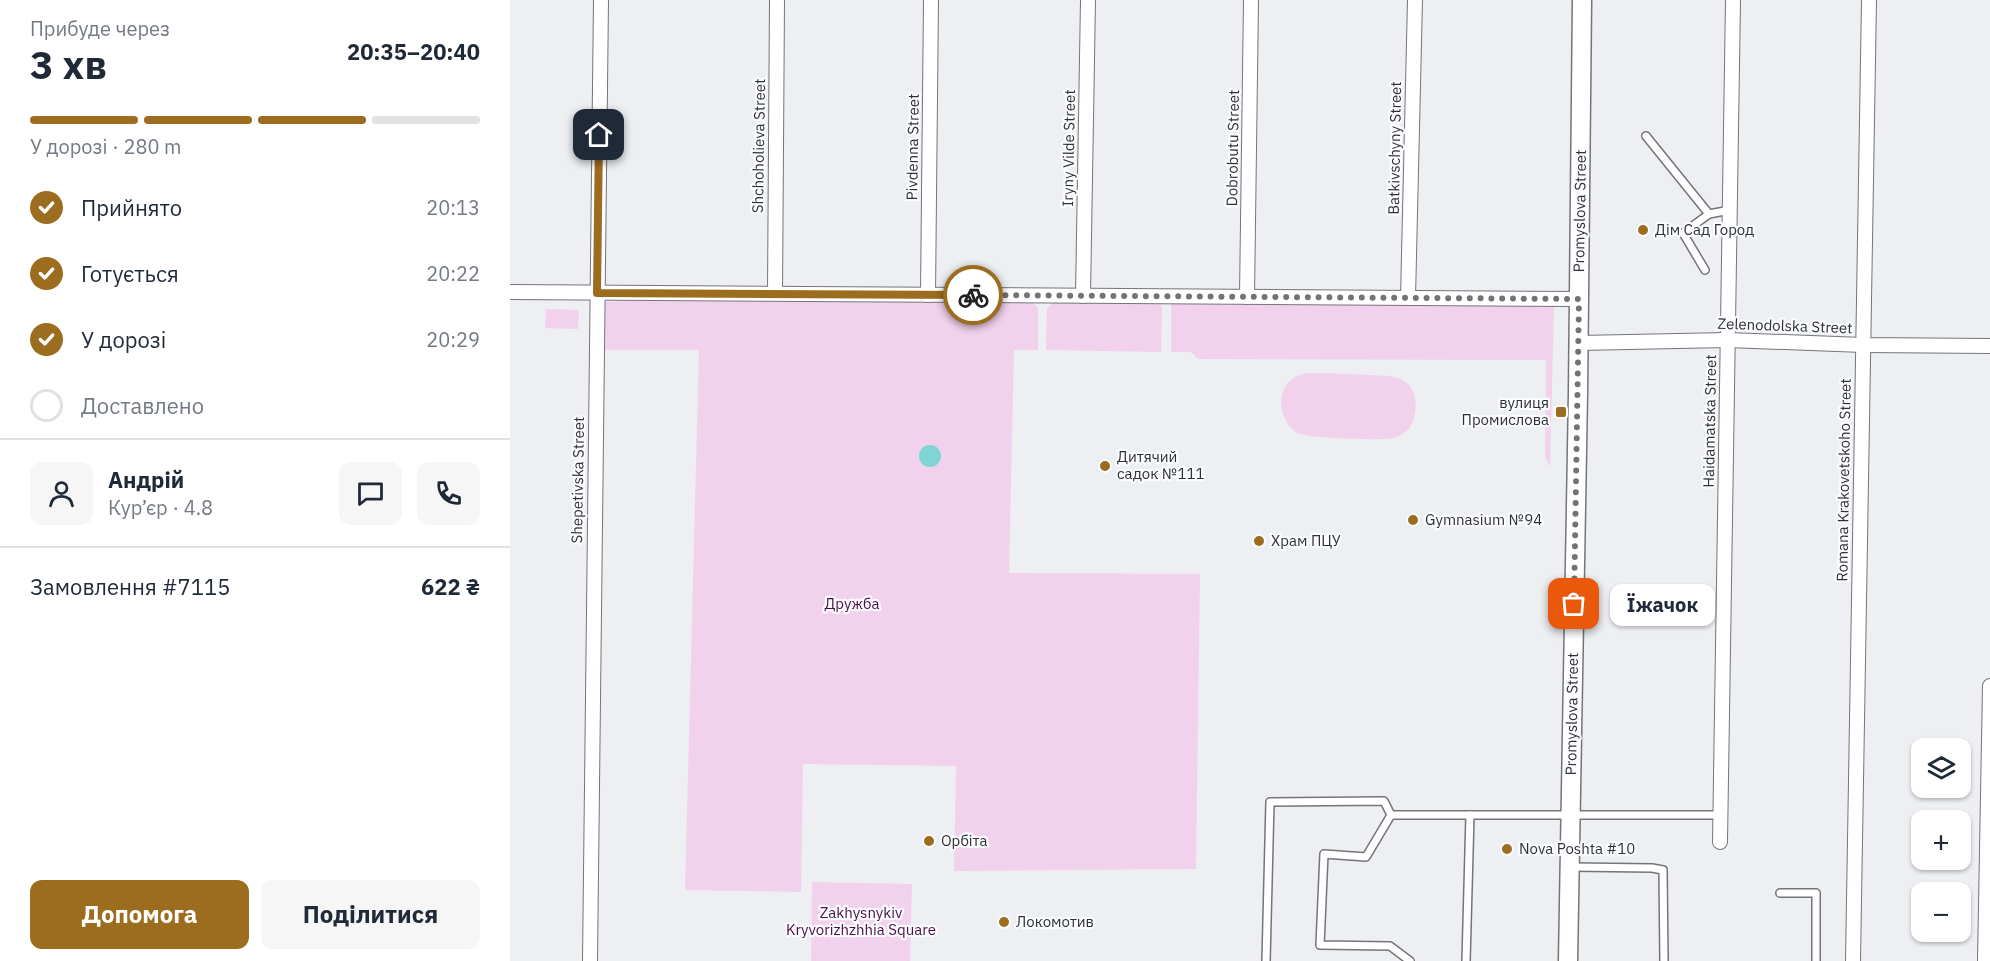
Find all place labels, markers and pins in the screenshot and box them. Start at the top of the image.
pin [573,109,624,160]
place label: Дім Сад Город [1655,220,1754,239]
marker: Дім Сад Город [1636,223,1650,237]
place label: вулиця Промислова [1462,393,1549,429]
marker: вулиця Промислова [1554,405,1568,419]
place label: Дитячий садок №111 [1117,447,1204,483]
marker: Дитячий садок №111 [1098,459,1112,473]
place label: Gymnasium №94 [1425,510,1542,529]
marker: Gymnasium №94 [1406,513,1420,527]
place label: Храм ПЦУ [1271,531,1341,550]
marker: Храм ПЦУ [1252,534,1266,548]
pin [1548,578,1599,629]
callout: Їжачок [1610,583,1715,625]
place label: Орбіта [941,831,988,850]
marker: Орбіта [922,834,936,848]
place label: Nova Poshta #10 [1519,839,1635,858]
marker: Nova Poshta #10 [1500,842,1514,856]
place label: Локомотив [1016,912,1094,931]
marker: Локомотив [997,915,1011,929]

